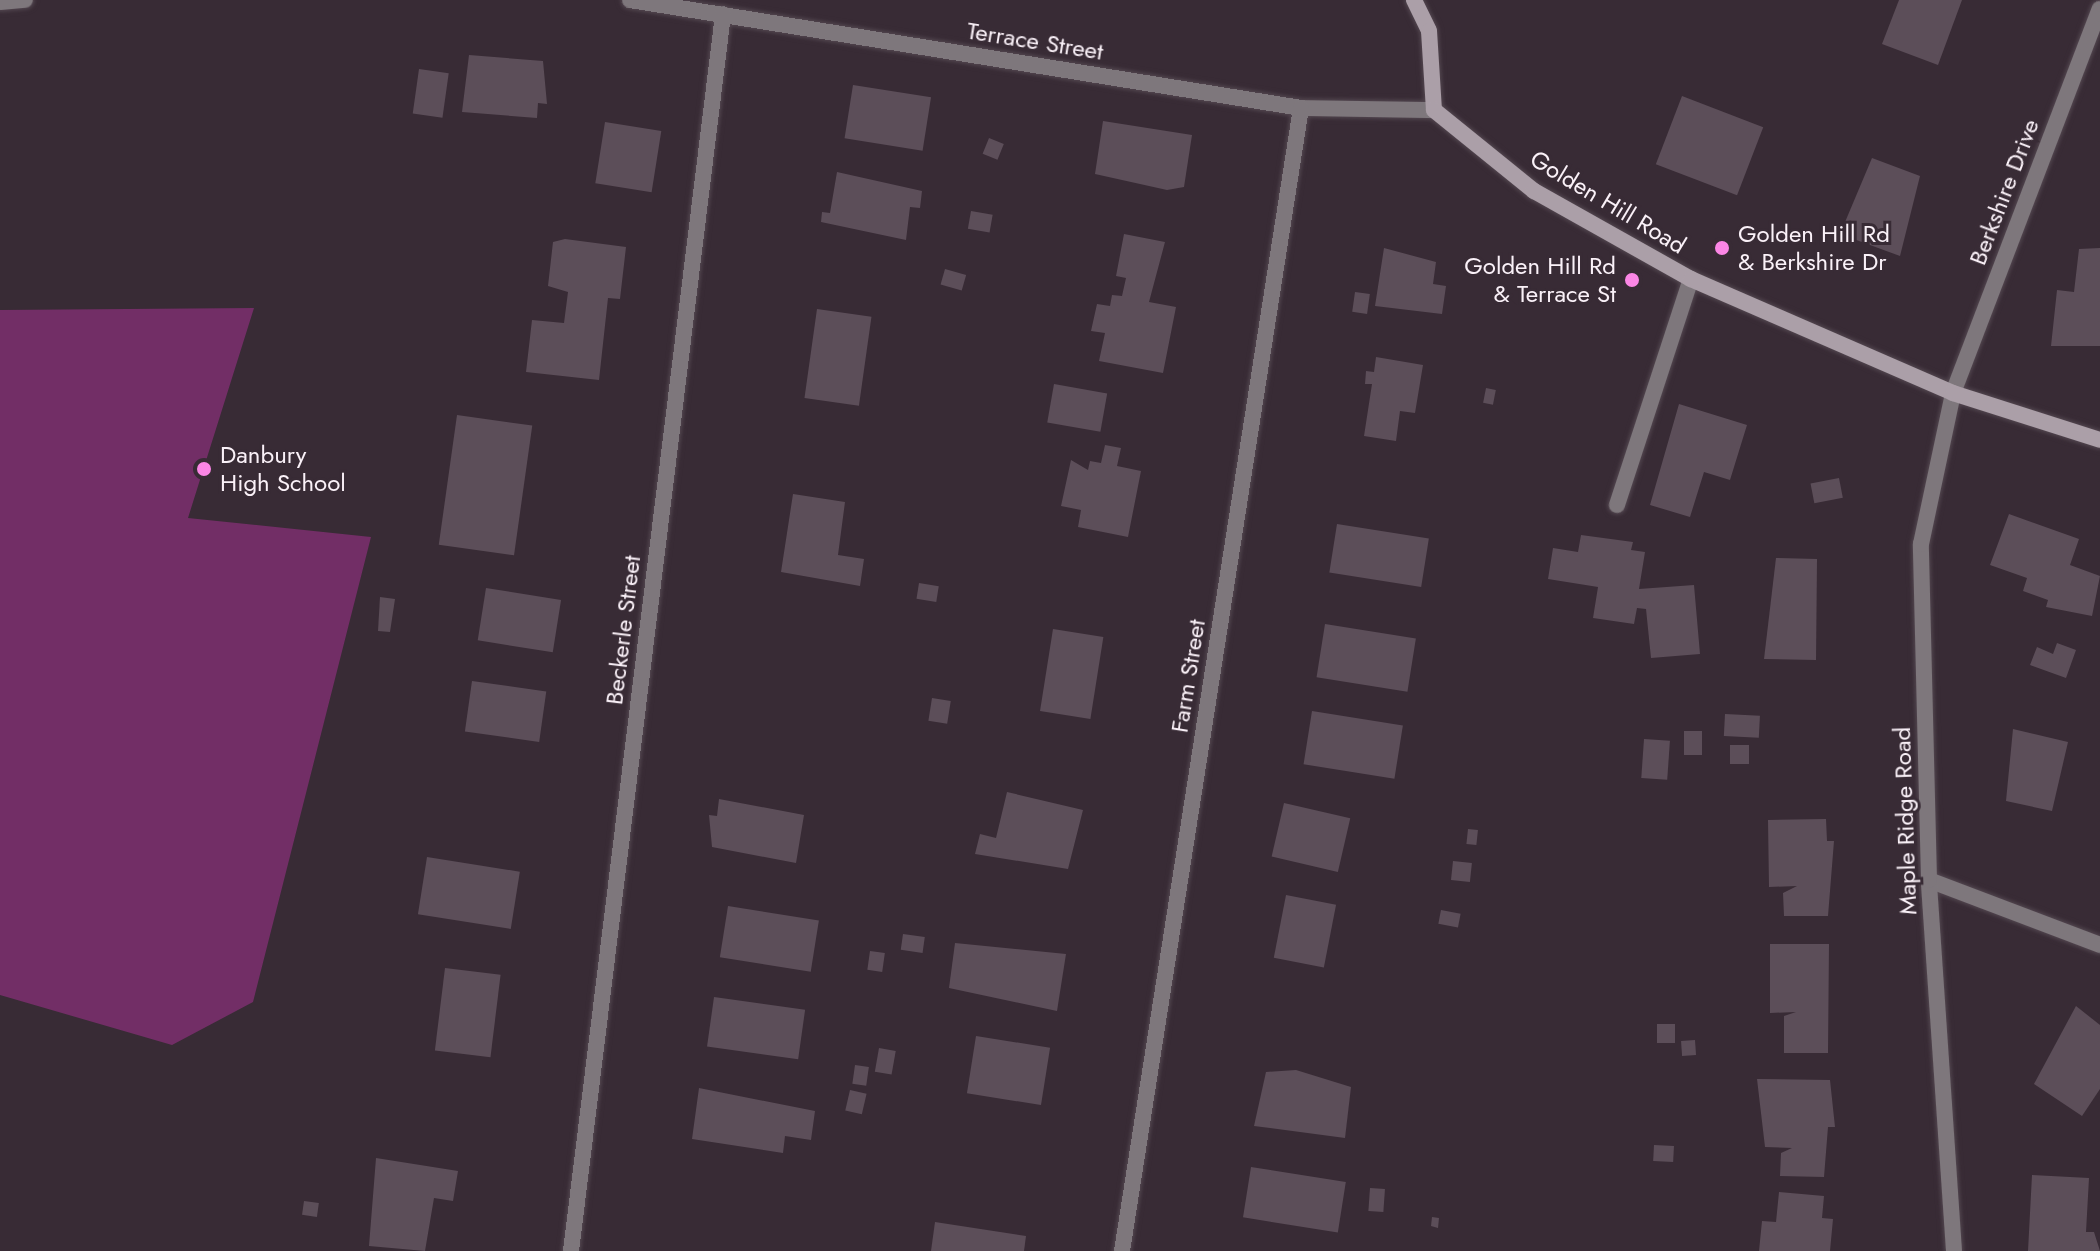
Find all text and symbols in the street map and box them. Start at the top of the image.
street label: Terrace Street [965,16,1105,66]
street label: Berkshire Drive [1963,115,2045,269]
street label: Golden Hill Road [1525,144,1691,260]
place label: Golden Hill Rd & Berkshire Dr [1738,220,1890,276]
marker: Golden Hill Rd & Berkshire Dr [1713,239,1731,257]
place label: Golden Hill Rd & Terrace St [1464,252,1616,308]
marker: Golden Hill Rd & Terrace St [1623,271,1641,289]
place label: Danbury High School [220,441,346,497]
marker: Danbury High School [195,460,213,478]
street label: Beckerle Street [600,554,646,706]
street label: Farm Street [1165,617,1211,735]
street label: Maple Ridge Road [1887,726,1923,916]

